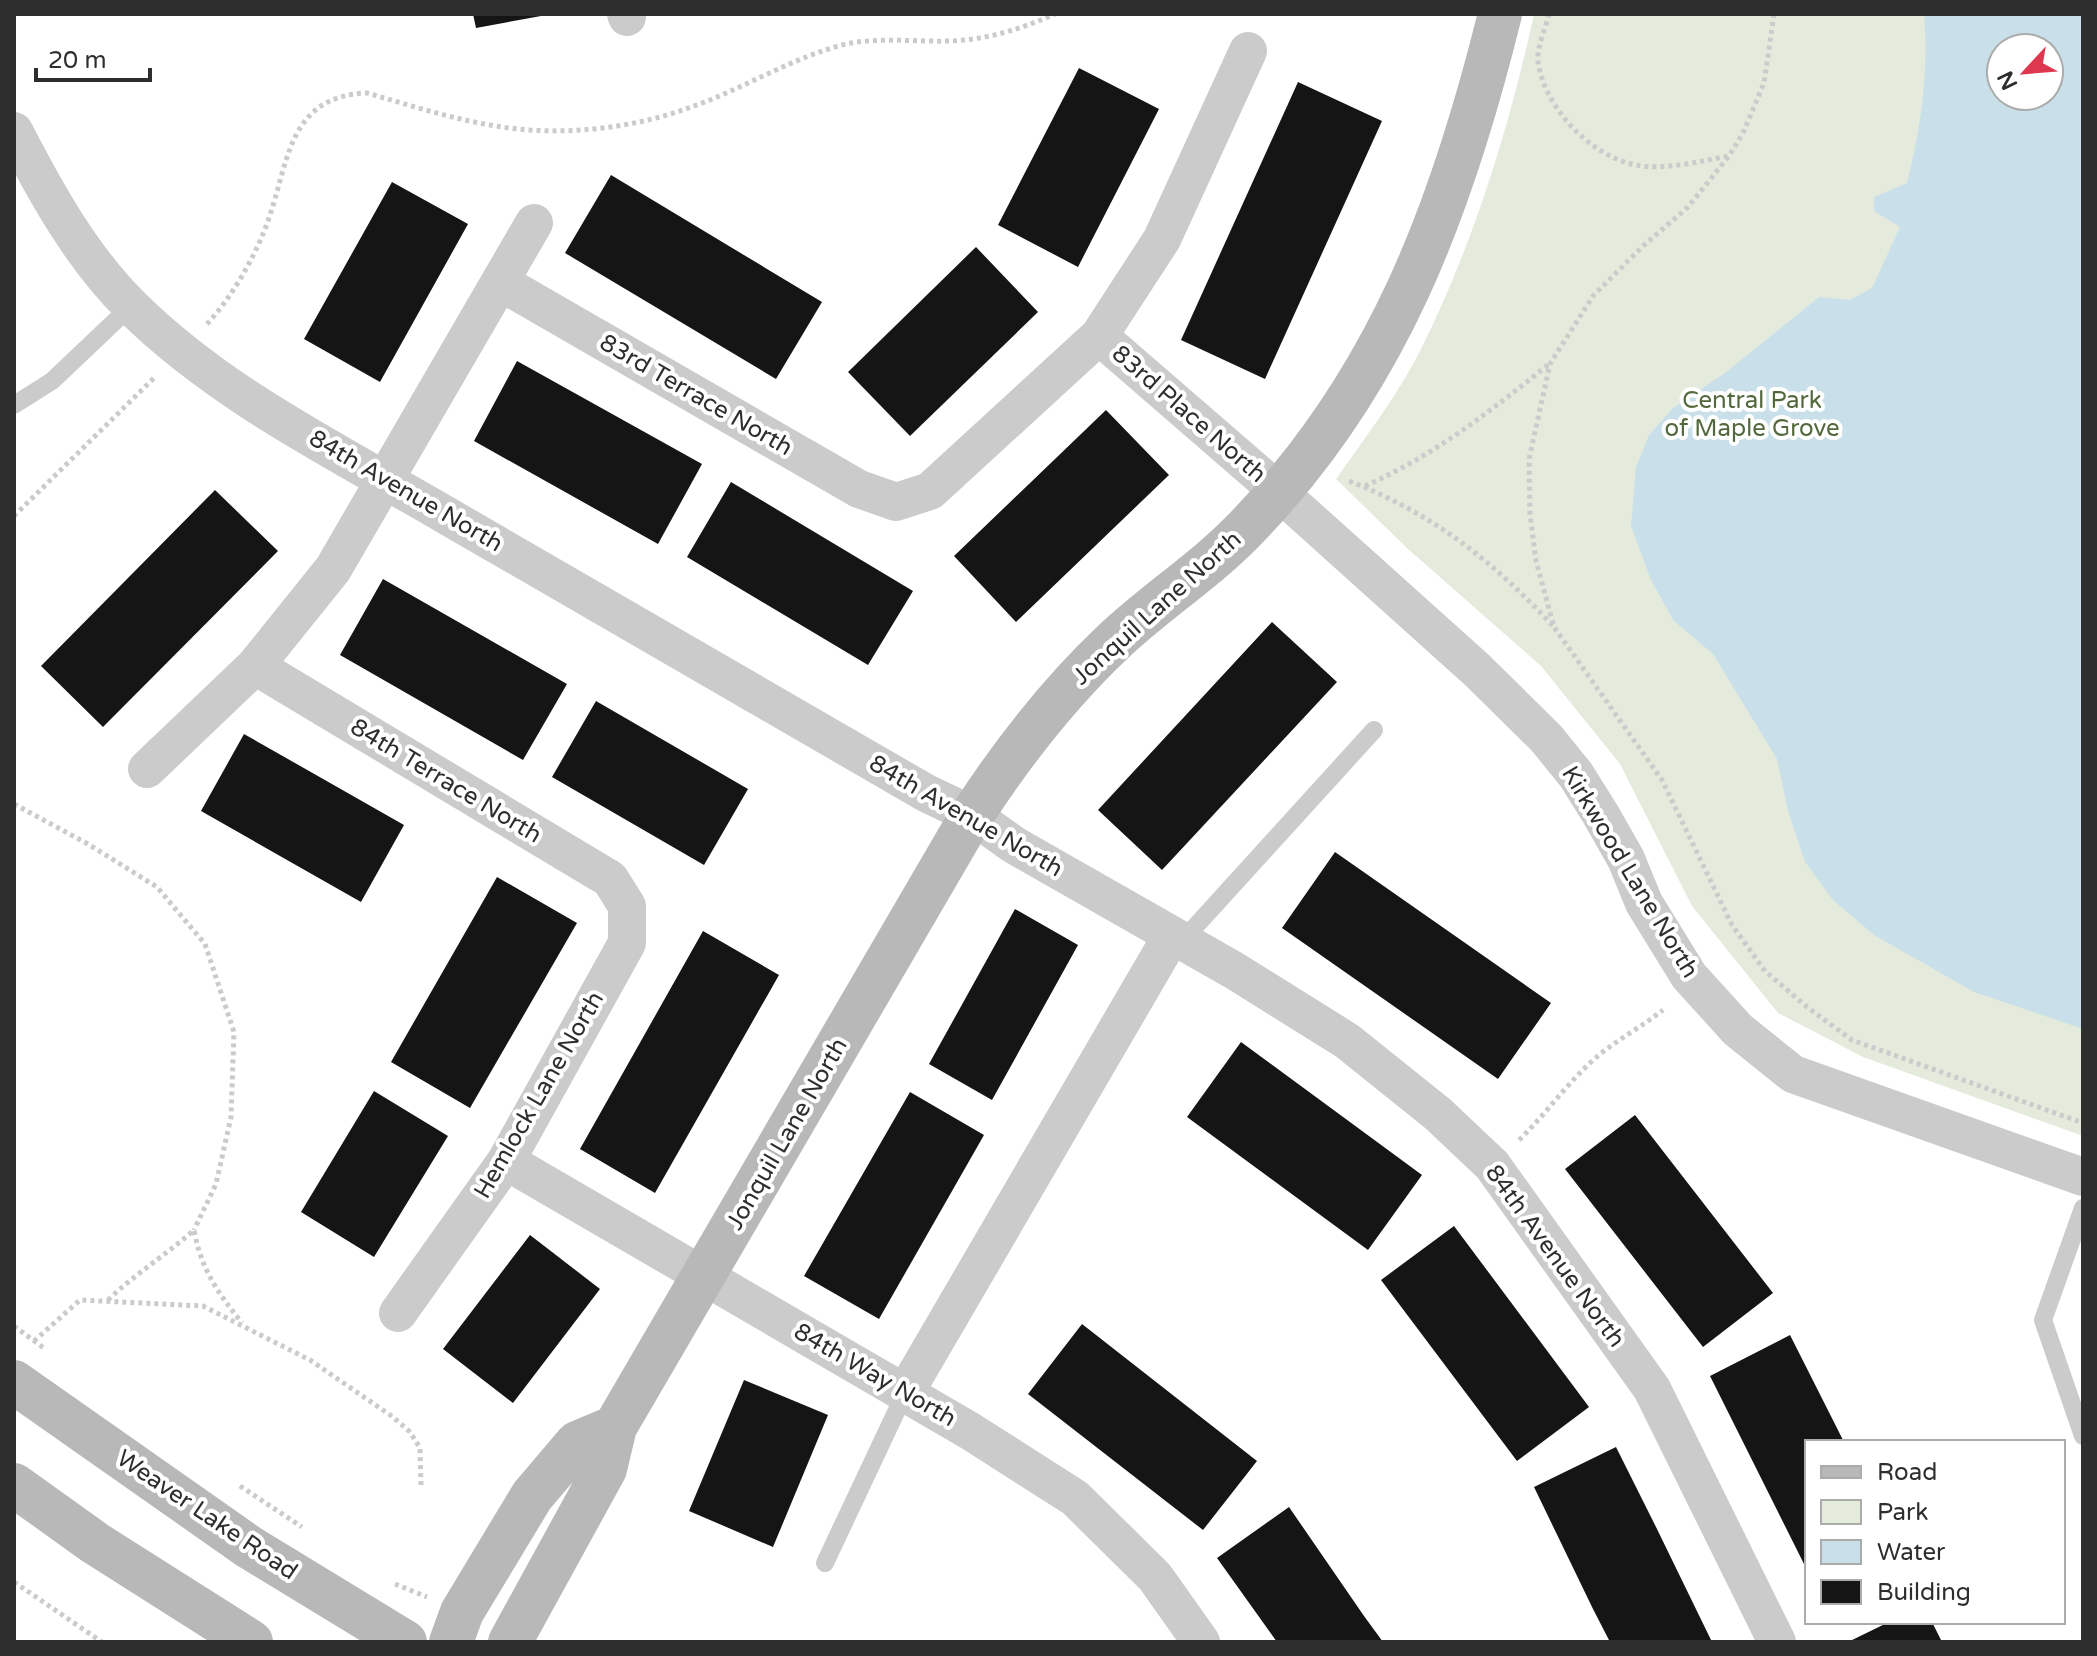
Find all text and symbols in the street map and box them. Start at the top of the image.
scale bar [36,32,150,82]
north arrow [1985,32,2065,112]
text: 20 m [48,46,106,75]
text: N [1992,67,2023,94]
street label: 83rd Terrace North [594,328,798,462]
street label: 83rd Place North [1106,339,1272,489]
park label: Central Park of Maple Grove [1664,386,1840,443]
street label: 84th Avenue North [304,424,508,558]
street label: Jonquil Lane North [1067,525,1247,691]
street label: 84th Terrace North [345,713,547,849]
street label: 84th Avenue North [864,749,1068,883]
street label: Kirkwood Lane North [1555,761,1705,983]
street label: Hemlock Lane North [468,986,610,1204]
street label: Jonquil Lane North [720,1033,854,1235]
street label: 84th Avenue North [1479,1159,1631,1353]
street label: 84th Way North [789,1317,961,1433]
legend [1805,1440,2065,1624]
street label: Weaver Lake Road [111,1444,303,1586]
text: Road [1877,1458,1937,1487]
text: Park [1877,1498,1928,1527]
text: Water [1877,1538,1946,1567]
text: Building [1877,1578,1971,1607]

